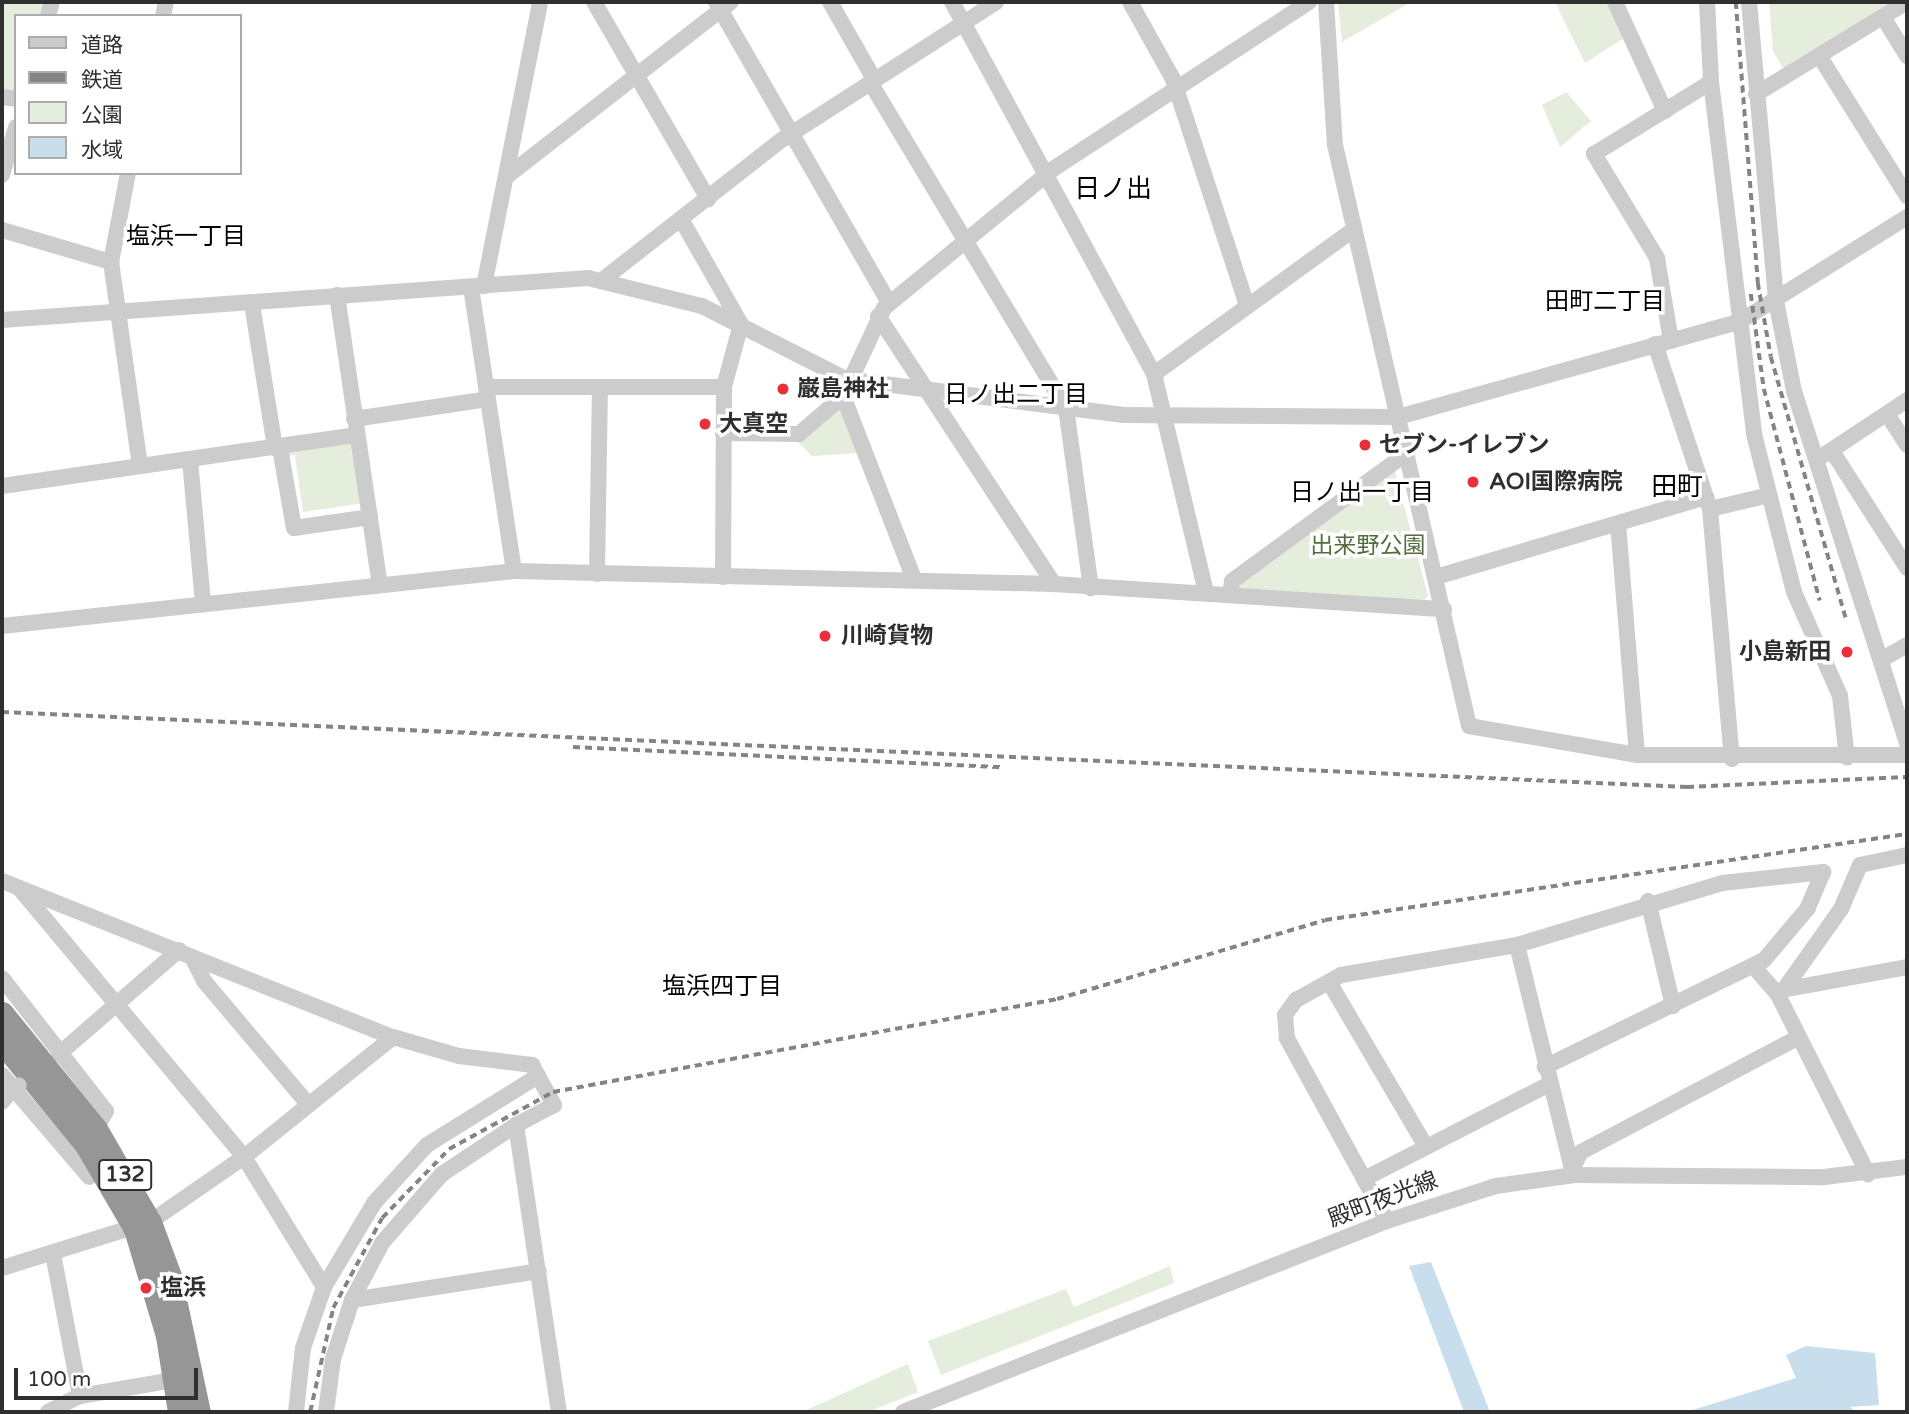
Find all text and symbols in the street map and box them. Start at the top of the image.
legend [14,14,242,175]
text: 道路 [81,33,123,58]
text: 鉄道 [81,68,123,93]
text: 公園 [81,103,123,128]
text: 水域 [81,138,123,163]
district label: 日ノ出 [1074,173,1152,205]
district label: 塩浜一丁目 [126,223,246,251]
district label: 田町二丁目 [1545,288,1665,316]
place label: 巌島神社 [797,375,889,403]
marker: 巌島神社 [775,381,791,397]
district label: 日ノ出二丁目 [944,381,1088,409]
place label: 大真空 [719,410,788,438]
marker: 大真空 [697,416,713,432]
place label: セブン-イレブン [1379,431,1549,459]
marker: セブン-イレブン [1357,437,1373,453]
place label: AOI国際病院 [1489,468,1623,496]
district label: 田町 [1651,471,1703,503]
marker: AOI国際病院 [1463,472,1483,492]
district label: 日ノ出一丁目 [1290,479,1434,507]
park label: 出来野公園 [1311,532,1425,560]
place label: 川崎貨物 [841,622,933,650]
marker: 川崎貨物 [815,626,835,646]
place label: 小島新田 [1739,638,1831,666]
marker: 小島新田 [1837,642,1857,662]
district label: 塩浜四丁目 [662,973,782,1001]
road number: 132 [97,1158,153,1192]
street label: 殿町夜光線 [1324,1167,1442,1233]
place label: 塩浜 [160,1274,206,1302]
marker: 塩浜 [138,1280,154,1296]
scale bar [18,1354,201,1398]
text: 100 m [27,1367,91,1392]

